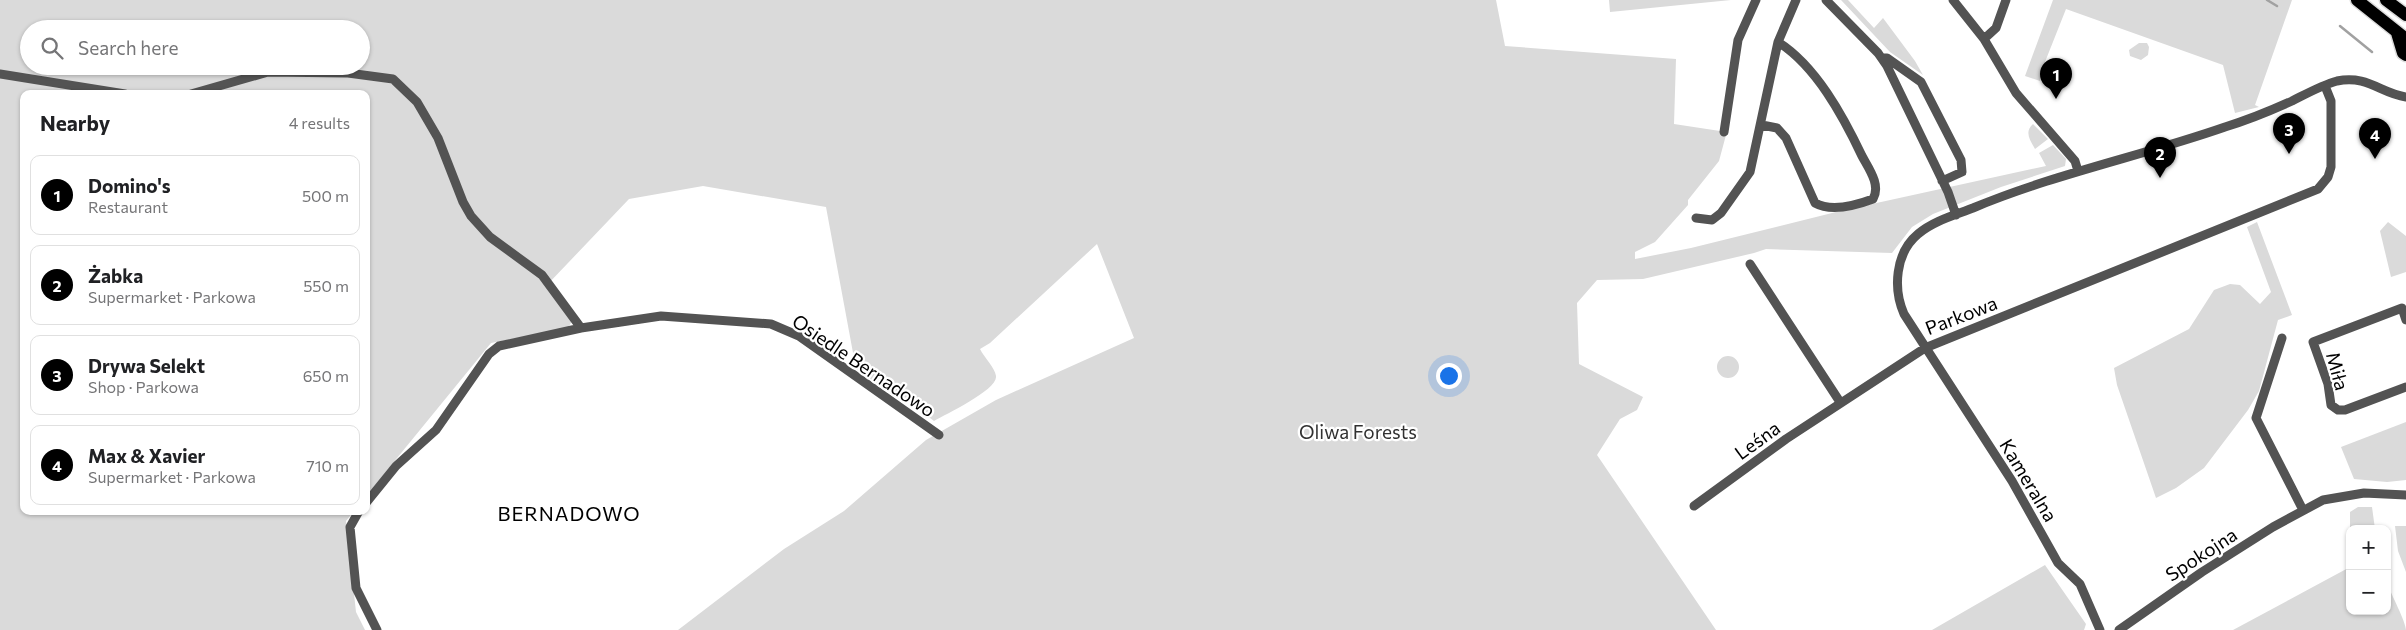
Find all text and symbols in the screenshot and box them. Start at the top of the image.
search box [20,20,370,75]
icon: search [38,34,66,62]
text: Search here [78,36,178,59]
pin: 1 [2040,58,2072,99]
text: Nearby [40,110,110,135]
text: 4 results [289,113,350,132]
pin: 3 [2273,113,2305,154]
pin: 4 [2359,118,2391,159]
pin: 2 [2144,137,2176,178]
text: Domino's [88,174,171,197]
text: 1 [53,186,61,205]
text: 500 m [302,186,349,205]
text: Restaurant [88,197,168,216]
text: Żabka [88,264,143,287]
text: 2 [52,276,62,295]
text: 550 m [303,276,349,295]
text: Supermarket · Parkowa [88,287,256,306]
street label: Parkowa [1922,291,2000,339]
street label: Osiedle Bernadowo [788,309,940,421]
street label: Miła [2322,349,2354,393]
text: Drywa Selekt [88,354,205,377]
your location [1436,363,1462,389]
text: 3 [52,366,62,385]
text: 650 m [303,366,349,385]
text: Shop · Parkowa [88,377,199,396]
street label: Leśna [1730,416,1784,464]
park label: Oliwa Forests [1299,420,1417,443]
street label: Kameralna [1995,435,2063,525]
text: Max & Xavier [88,444,205,467]
text: 4 [52,456,62,475]
text: 710 m [306,456,349,475]
text: Supermarket · Parkowa [88,467,256,486]
district label: BERNADOWO [497,501,641,525]
street label: Spokojna [2161,522,2241,586]
map controls [2346,525,2391,615]
button: + [2346,525,2391,570]
button: − [2346,570,2391,615]

